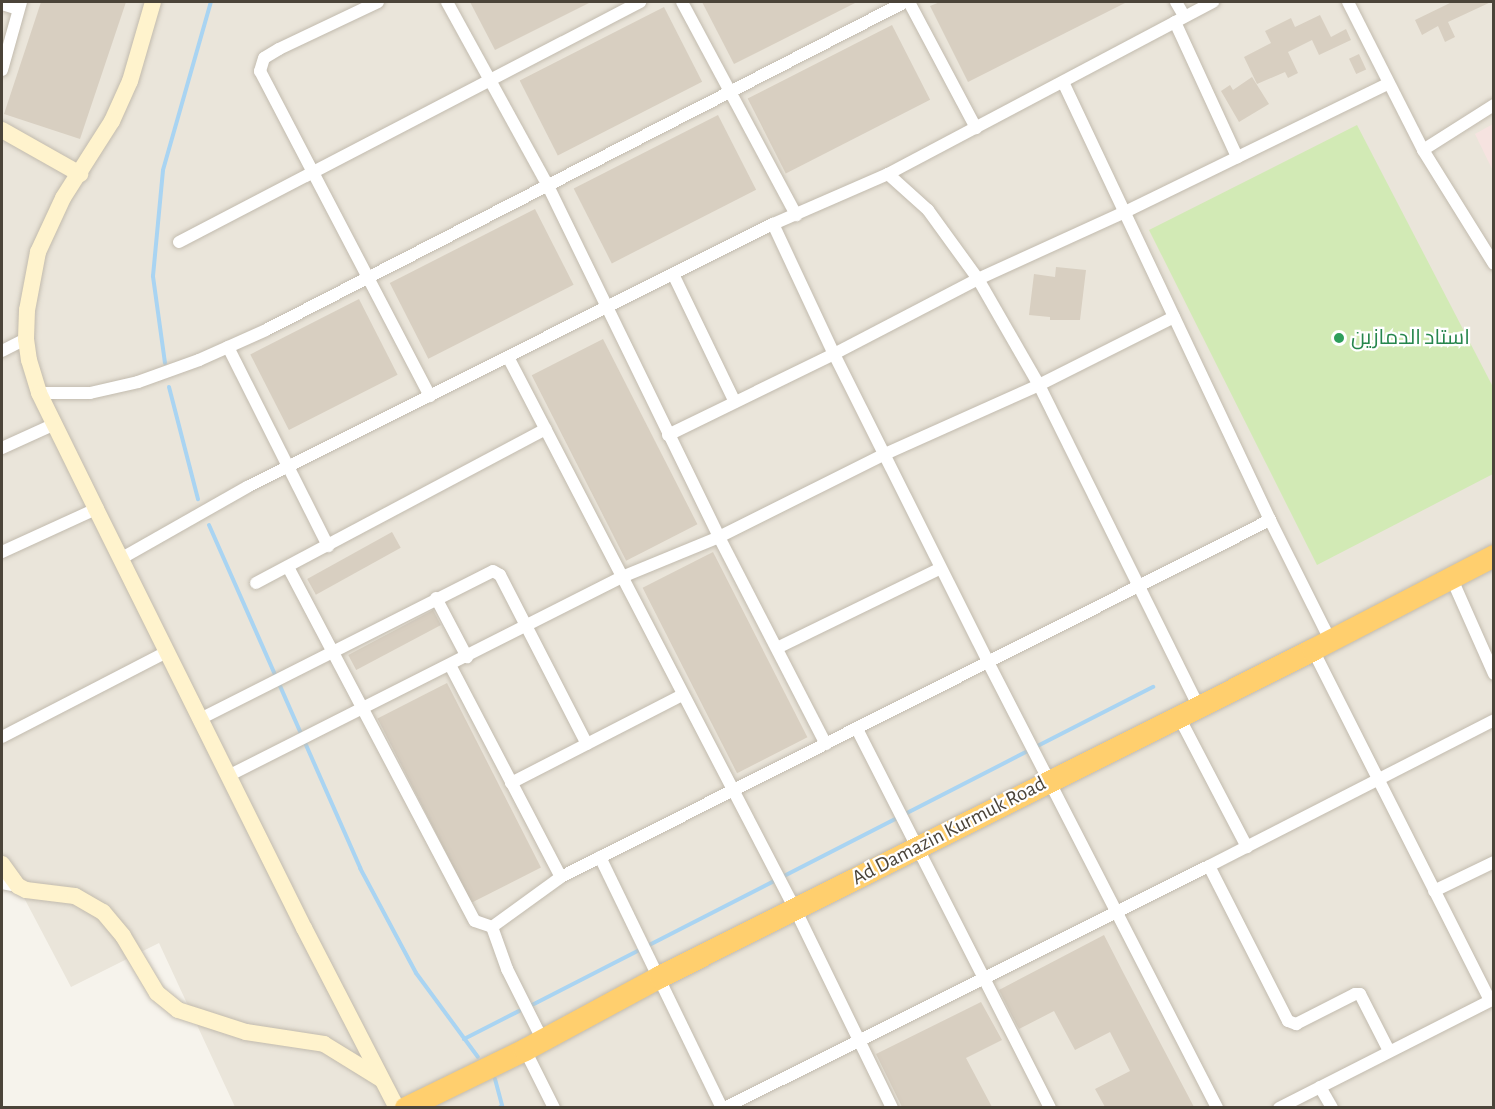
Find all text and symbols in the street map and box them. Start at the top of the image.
place label: استاد الدمازين [1351,325,1470,351]
marker: استاد الدمازين [1332,331,1346,345]
street label: Ad Damazin Kurmuk Road [848,771,1050,891]

